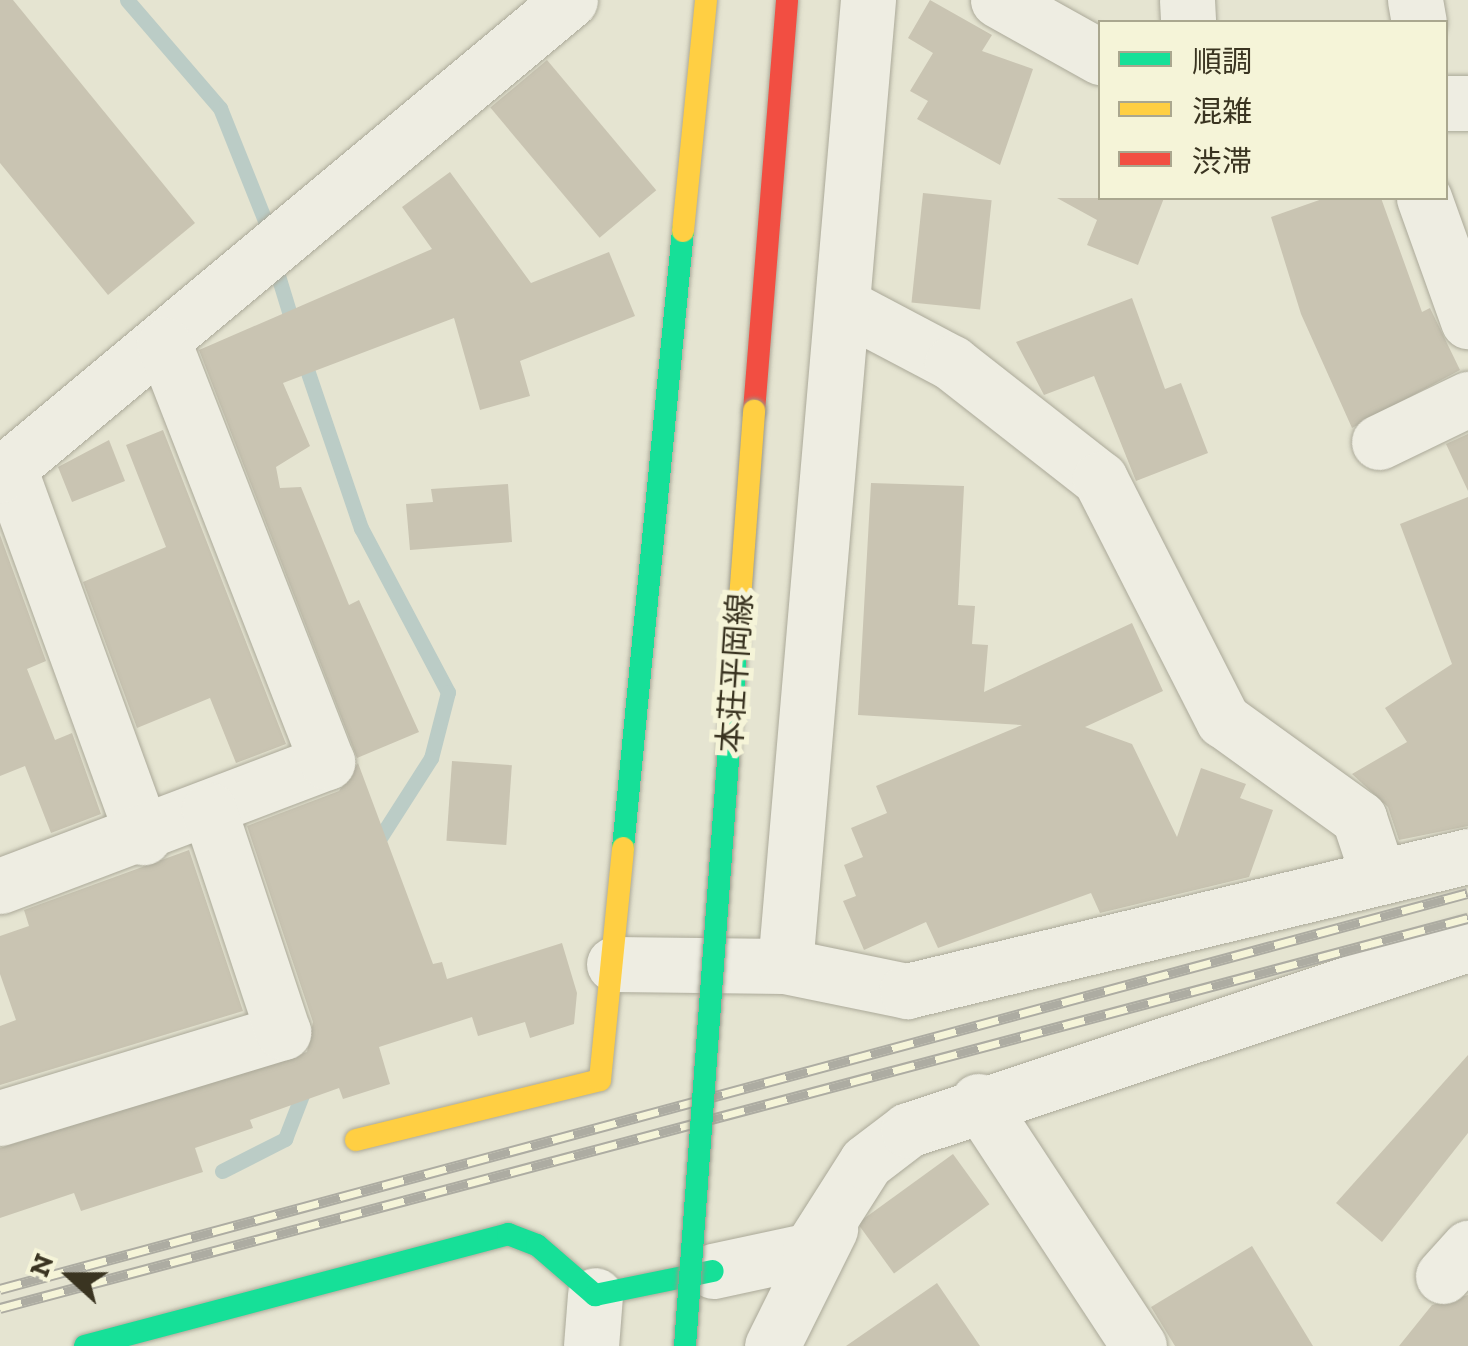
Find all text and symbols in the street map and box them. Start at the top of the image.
legend [1098,20,1448,200]
text: 順調 [1192,44,1252,80]
text: 混雑 [1192,94,1252,130]
text: 渋滞 [1192,144,1252,180]
street label: 本荘平岡線 [710,592,760,754]
north arrow [20,1226,120,1326]
text: N [22,1249,61,1281]

